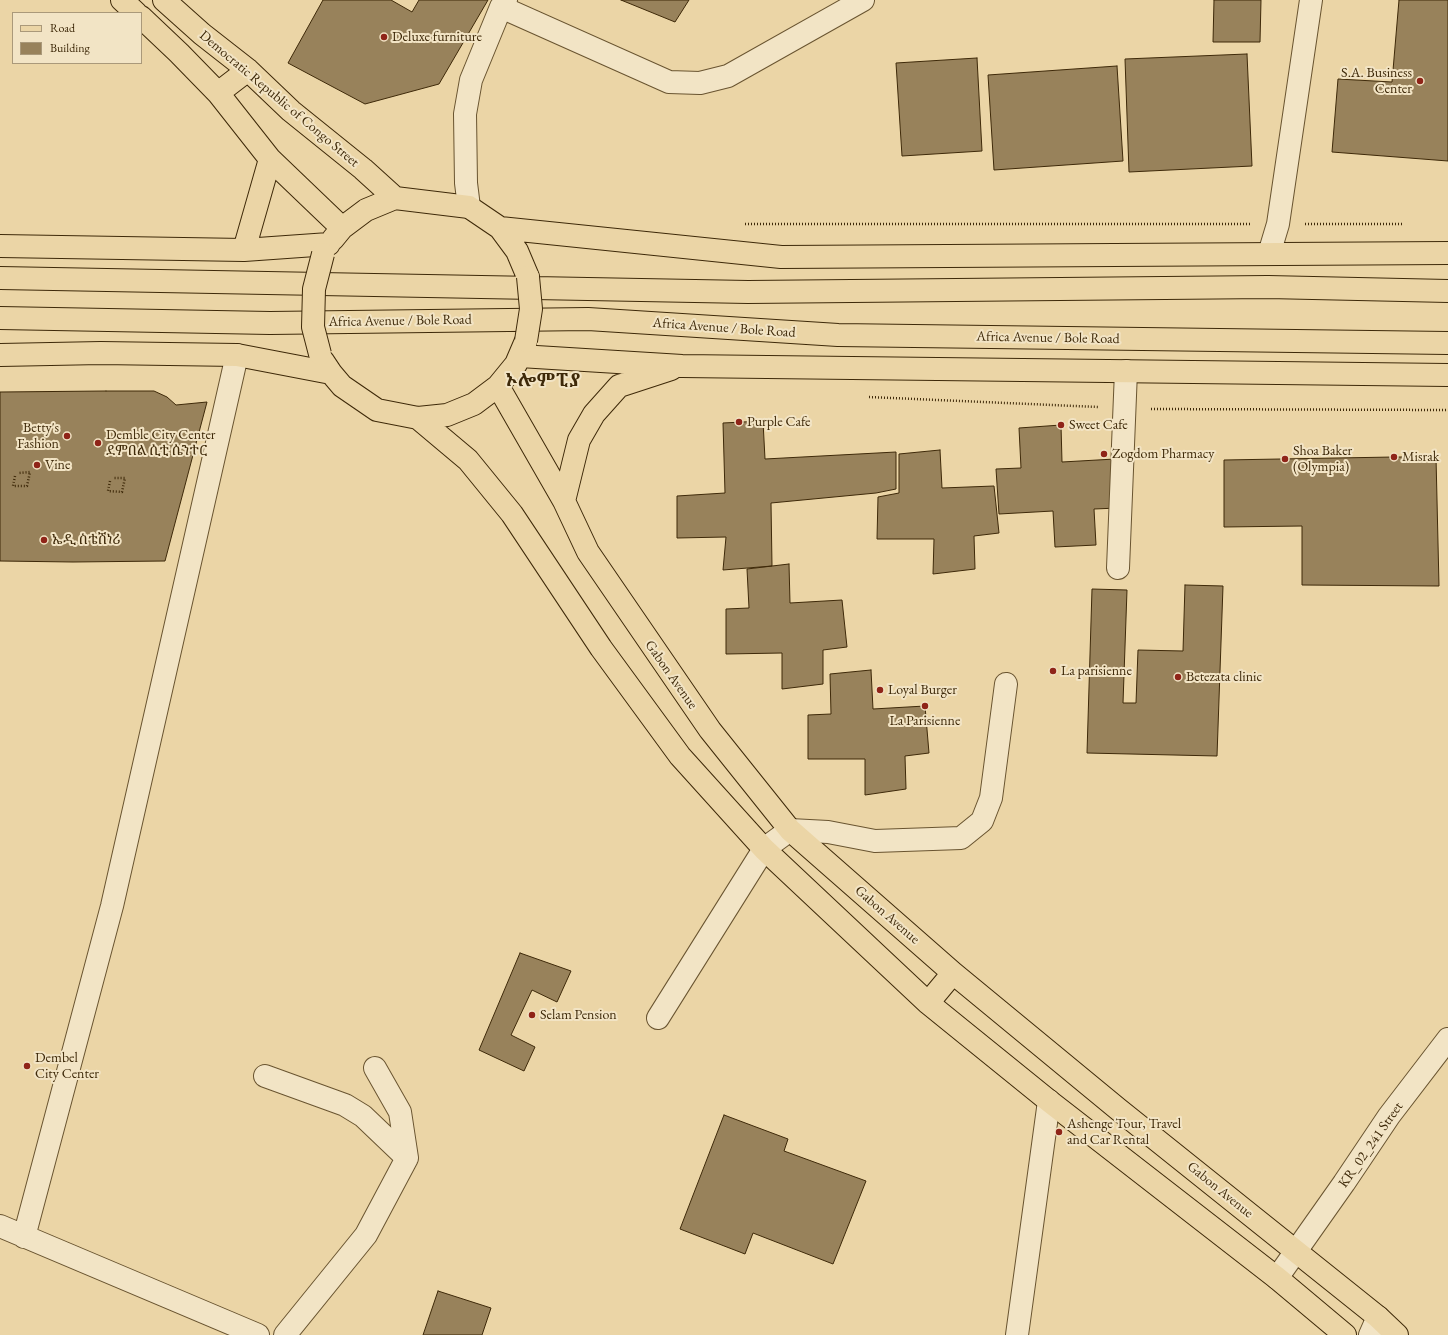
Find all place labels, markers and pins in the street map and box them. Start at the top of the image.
place label: Deluxe furniture [392,29,482,45]
marker: Deluxe furniture [379,32,389,42]
place label: S.A. Business Center [1341,65,1412,98]
marker: S.A. Business Center [1415,76,1425,86]
place label: Purple Cafe [747,414,811,430]
marker: Purple Cafe [734,417,744,427]
place label: Sweet Cafe [1069,417,1128,433]
place label: Betty's Fashion [17,420,59,452]
marker: Sweet Cafe [1056,420,1066,430]
place label: Demble City Center ደምበል ሲቲ ሴንተር [106,427,216,460]
marker: Betty's Fashion [62,431,72,441]
marker: Demble City Center ደምበል ሲቲ ሴንተር [93,438,103,448]
place label: Shoa Baker (Olympia) [1293,443,1352,476]
place label: Zogdom Pharmacy [1112,446,1214,462]
marker: Zogdom Pharmacy [1099,449,1109,459]
place label: Misrak [1402,449,1439,465]
marker: Misrak [1389,452,1399,462]
marker: Shoa Baker (Olympia) [1280,454,1290,464]
place label: Vine [45,457,70,473]
marker: Vine [32,460,42,470]
place label: ኤዲ ስቴሽነሪ [52,532,120,548]
marker: ኤዲ ስቴሽነሪ [39,535,49,545]
place label: La parisienne [1061,663,1132,679]
marker: La parisienne [1048,666,1058,676]
place label: Betezata clinic [1186,669,1262,685]
marker: Betezata clinic [1173,672,1183,682]
place label: Loyal Burger [888,682,957,698]
marker: Loyal Burger [875,685,885,695]
marker: La Parisienne [920,701,930,711]
place label: La Parisienne [890,713,960,729]
place label: Selam Pension [540,1007,617,1023]
marker: Selam Pension [527,1010,537,1020]
place label: Dembel City Center [35,1050,99,1082]
marker: Dembel City Center [22,1061,32,1071]
place label: Ashenge Tour, Travel and Car Rental [1067,1116,1181,1148]
marker: Ashenge Tour, Travel and Car Rental [1054,1127,1064,1137]

